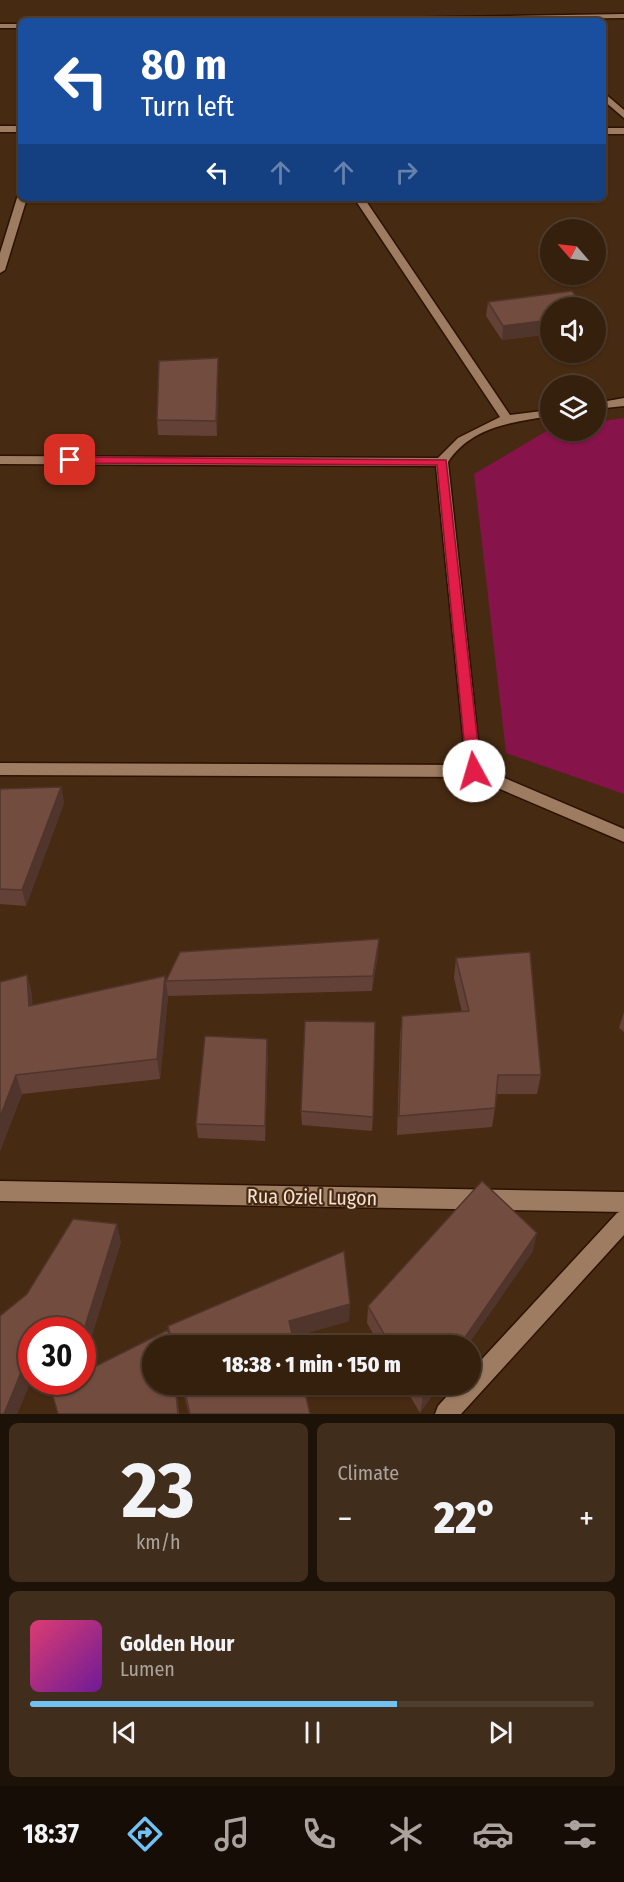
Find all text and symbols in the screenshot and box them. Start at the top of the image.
text: 80 m [141,40,227,90]
icon: left [42,42,120,120]
text: Turn left [141,91,234,123]
icon: left [201,156,234,189]
icon: ahead [264,156,297,189]
icon: ahead [327,156,360,189]
icon: right [390,156,423,189]
north arrow [540,219,606,285]
map controls [540,219,606,441]
button: sound [540,297,606,363]
button: layers [540,375,606,441]
pin [44,434,95,485]
icon: arrive [53,443,86,476]
position arrow [442,739,506,803]
street label: Rua Oziel Lugon [247,1184,377,1210]
speed limit sign: 30 [18,1317,96,1395]
text: 18:38 · 1 min · 150 m [222,1351,401,1378]
text: 23 [122,1444,195,1538]
text: Climate [338,1461,399,1485]
text: 22° [434,1491,497,1545]
text: − [338,1499,352,1539]
text: + [579,1499,594,1539]
text: km/h [136,1530,181,1554]
text: Golden Hour [120,1630,234,1657]
text: Lumen [120,1657,175,1681]
icon: previous [108,1716,141,1749]
icon: pause [296,1716,329,1749]
icon: next [484,1716,517,1749]
icon: directions [124,1813,166,1855]
icon: music [211,1813,253,1855]
icon: phone [298,1813,340,1855]
icon: climate [385,1813,427,1855]
icon: car [472,1813,514,1855]
icon: filters [559,1813,601,1855]
text: 18:37 [23,1818,79,1850]

